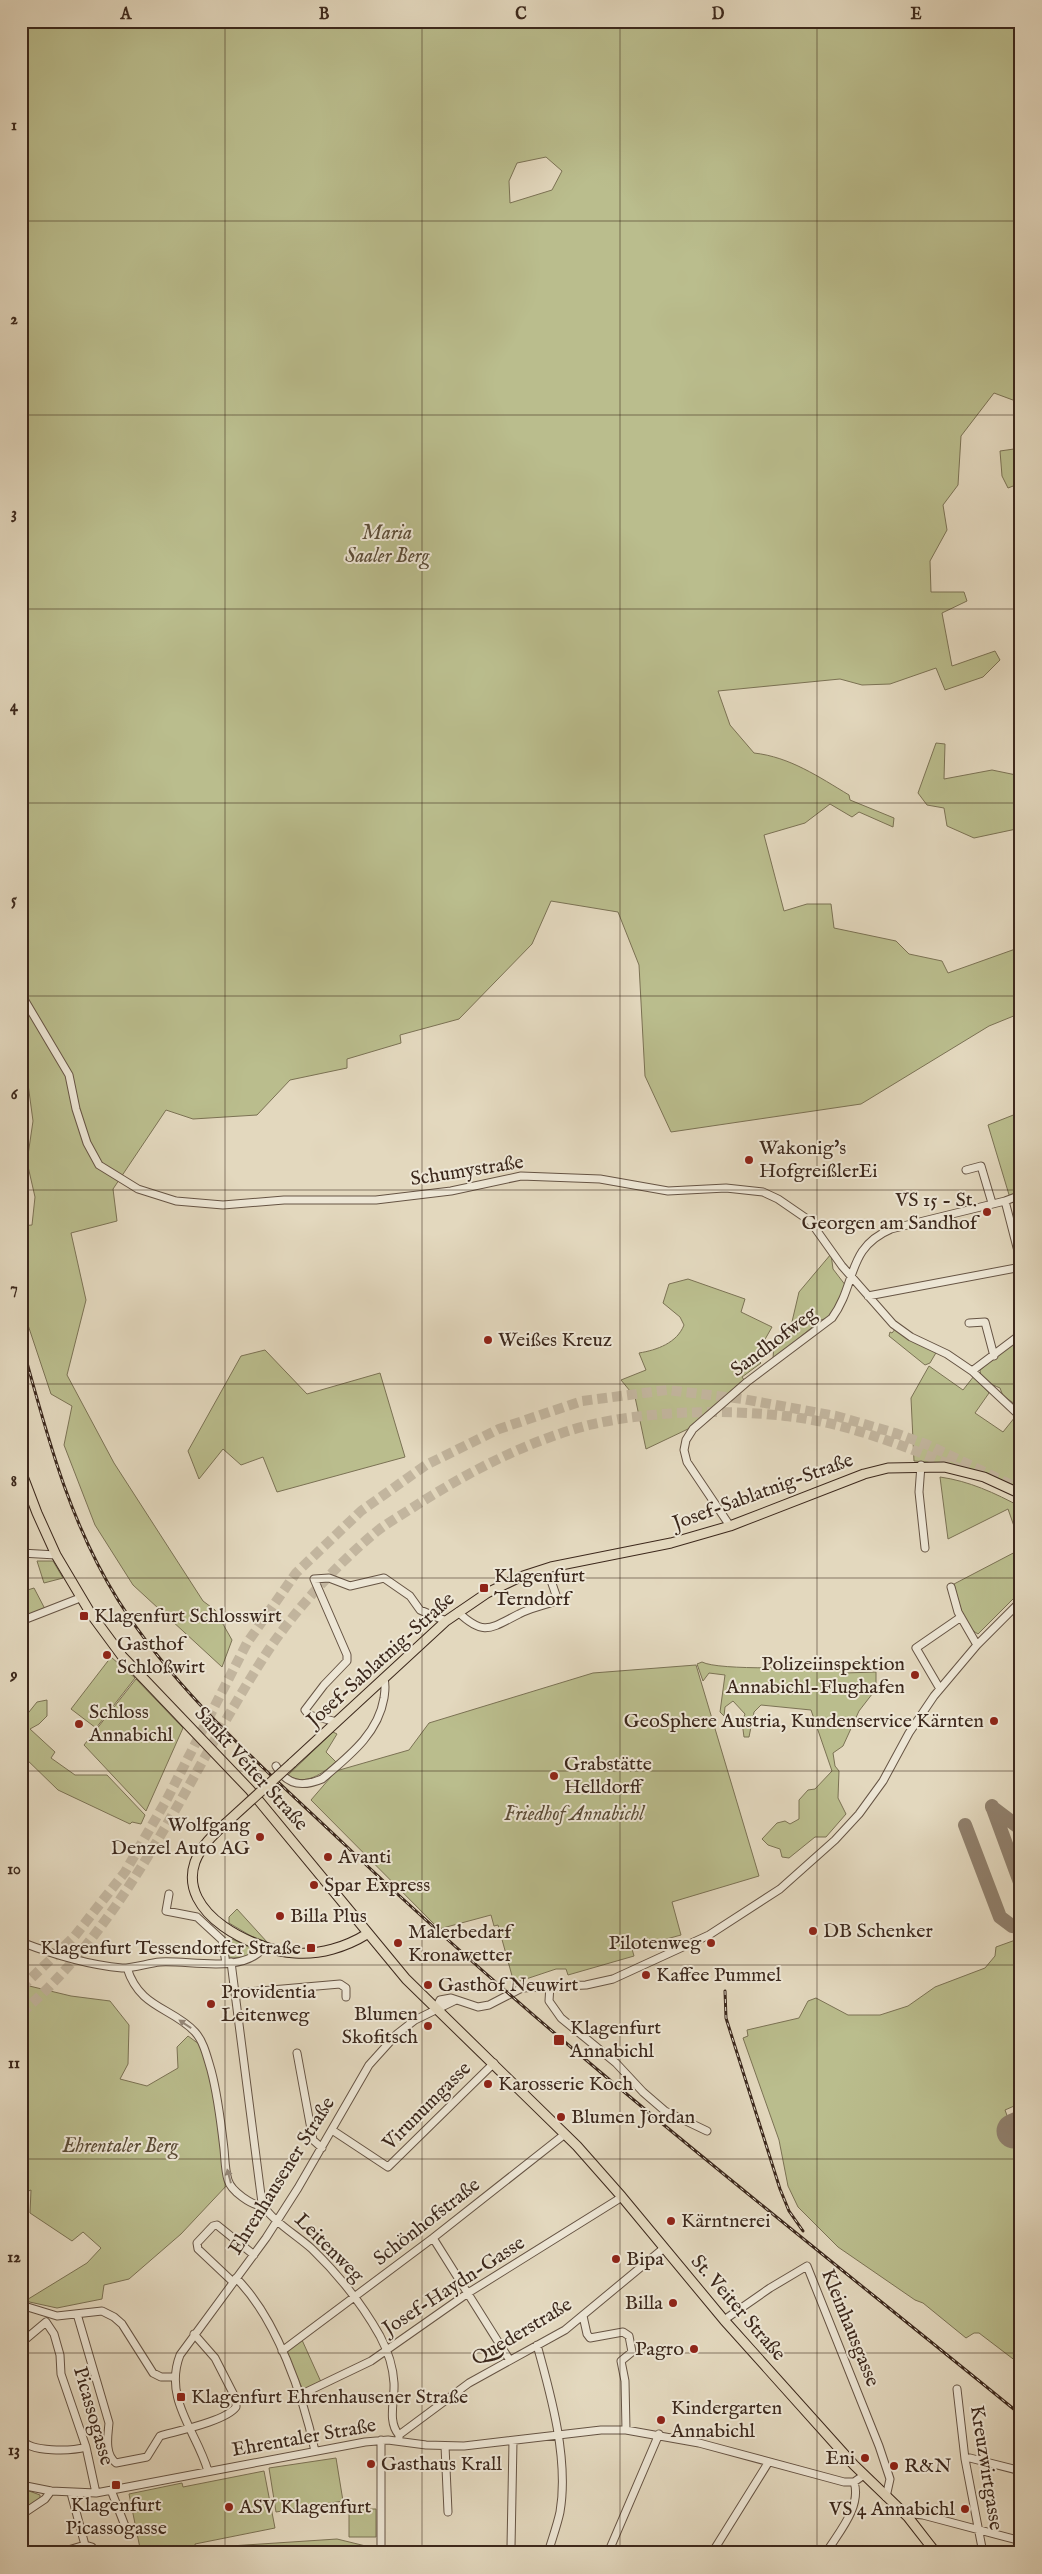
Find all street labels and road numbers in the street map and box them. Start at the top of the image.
street label: Schumystraße [409,1150,525,1192]
street label: Sandhofweg [726,1301,823,1383]
street label: Josef-Sablatnig-Straße [667,1448,857,1537]
street label: Josef-Sablatnig-Straße [300,1587,460,1734]
street label: Sankt Veiter Straße [189,1702,313,1836]
street label: Virunumgasse [377,2056,477,2156]
street label: Ehrenhausener Straße [223,2092,341,2260]
street label: Schönhofstraße [369,2173,485,2271]
street label: Leitenweg [289,2208,370,2289]
street label: Josef-Haydn-Gasse [376,2231,530,2342]
street label: St. Veiter Straße [685,2250,791,2366]
street label: Kleinhausgasse [815,2266,885,2390]
street label: Quederstraße [467,2292,577,2372]
street label: Picassogasse [67,2364,119,2468]
street label: Kreuzwirtgasse [964,2404,1008,2532]
street label: Ehrentaler Straße [230,2413,378,2463]

